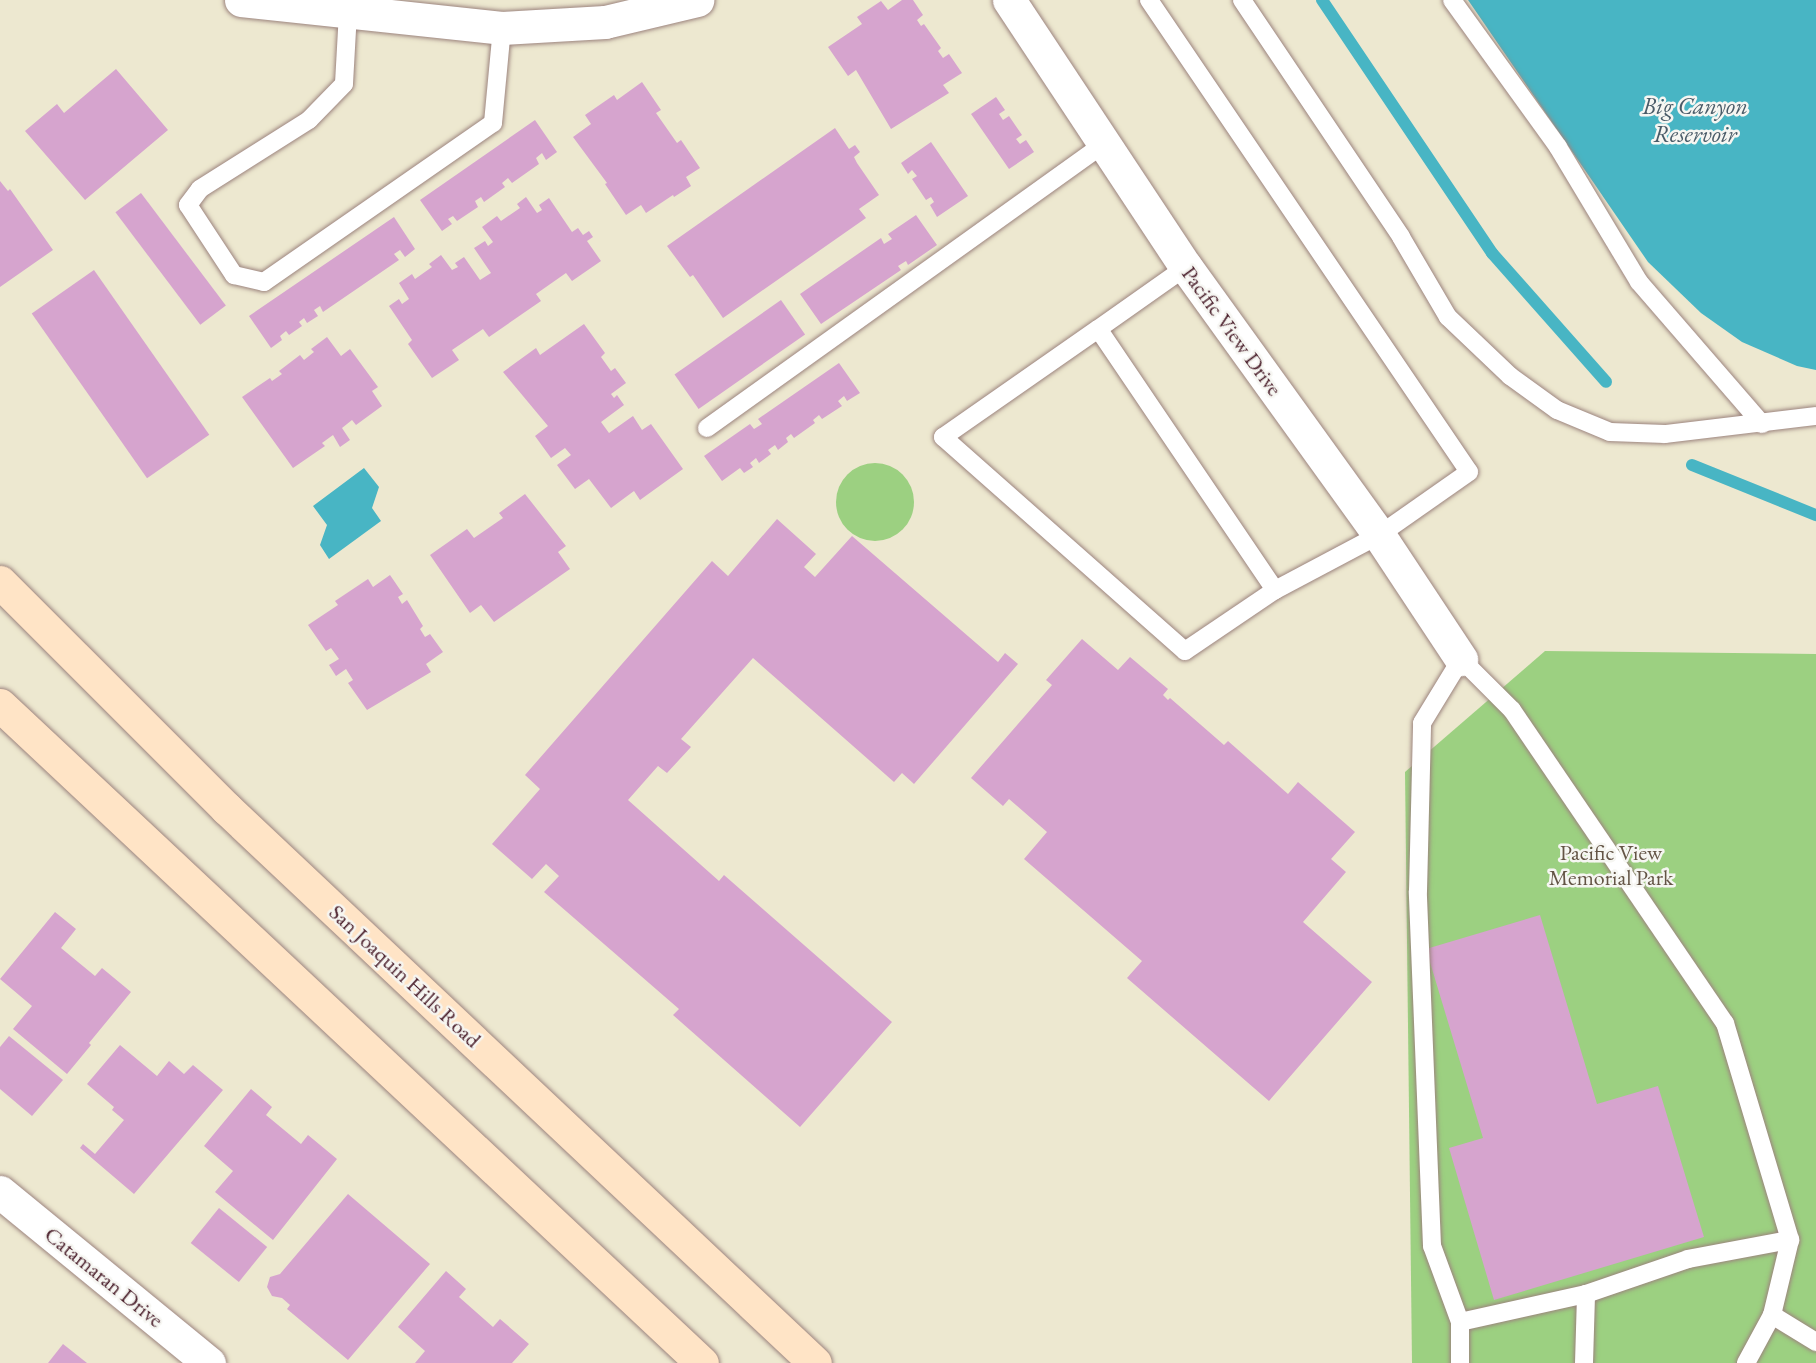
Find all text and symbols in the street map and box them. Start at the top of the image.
water label: Big Canyon Reservoir [1642,92,1748,148]
street label: Pacific View Drive [1176,261,1288,401]
park label: Pacific View Memorial Park [1549,839,1673,890]
street label: San Joaquin Hills Road [324,899,486,1053]
street label: Catamaran Drive [39,1221,169,1333]

